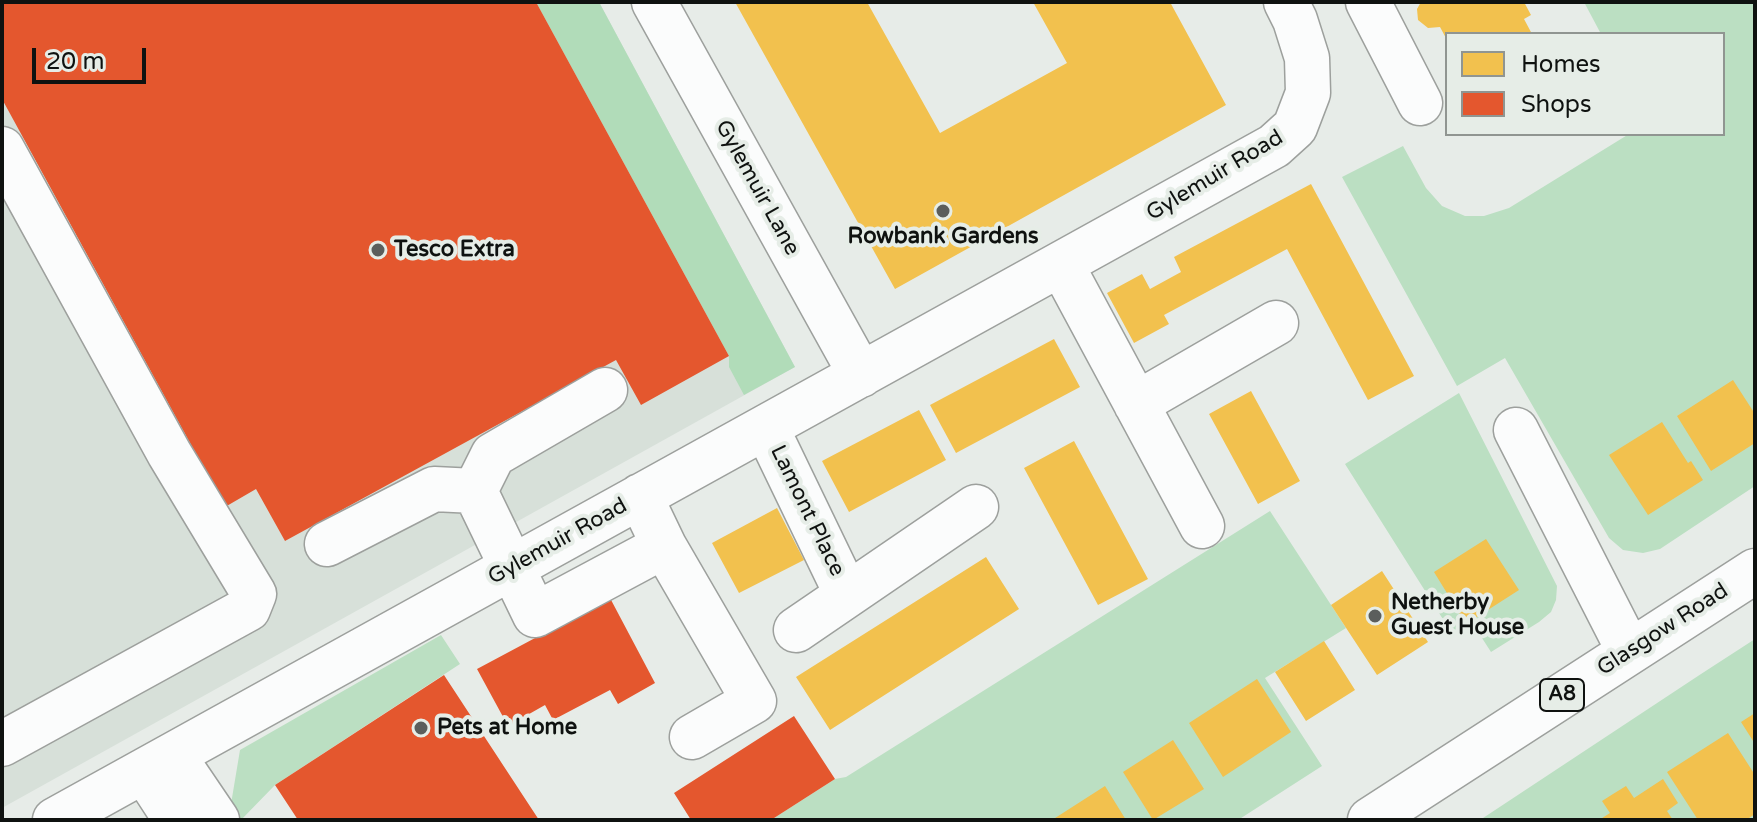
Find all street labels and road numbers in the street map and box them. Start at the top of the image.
street label: Gylemuir Lane [709,116,805,260]
street label: Gylemuir Road [1142,125,1288,227]
street label: Lamont Place [764,441,850,581]
street label: Gylemuir Road [484,493,632,591]
street label: Glasgow Road [1593,578,1733,682]
road number: A8 [1540,679,1584,711]

